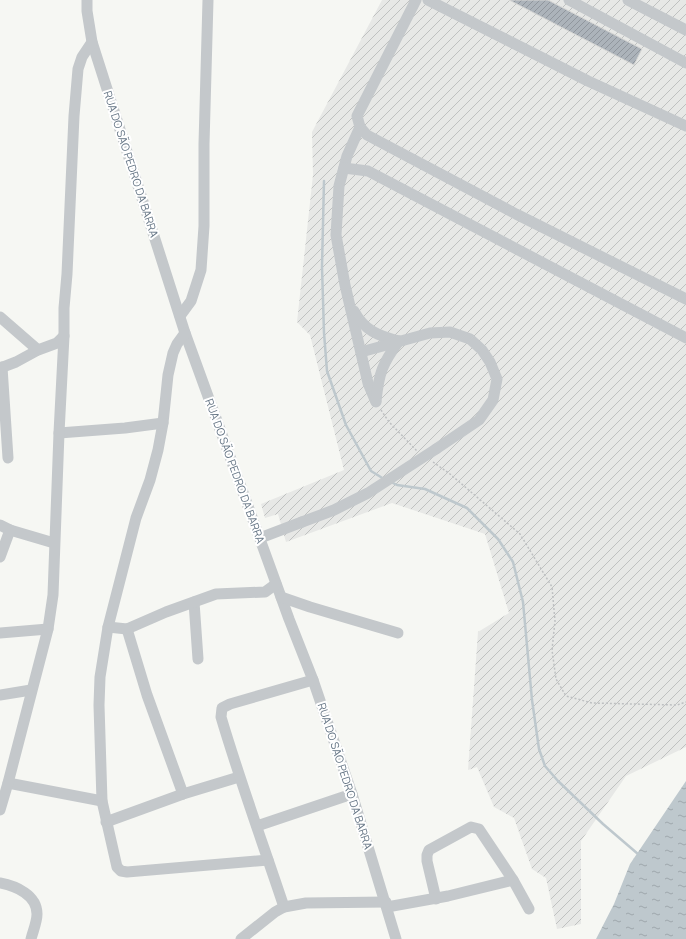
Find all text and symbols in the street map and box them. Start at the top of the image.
street label: RUA DO SÃO PEDRO DA BARRA [101,89,162,239]
street label: RUA DO SÃO PEDRO DA BARRA [202,396,269,545]
street label: RUA DO SÃO PEDRO DA BARRA [315,701,376,851]

